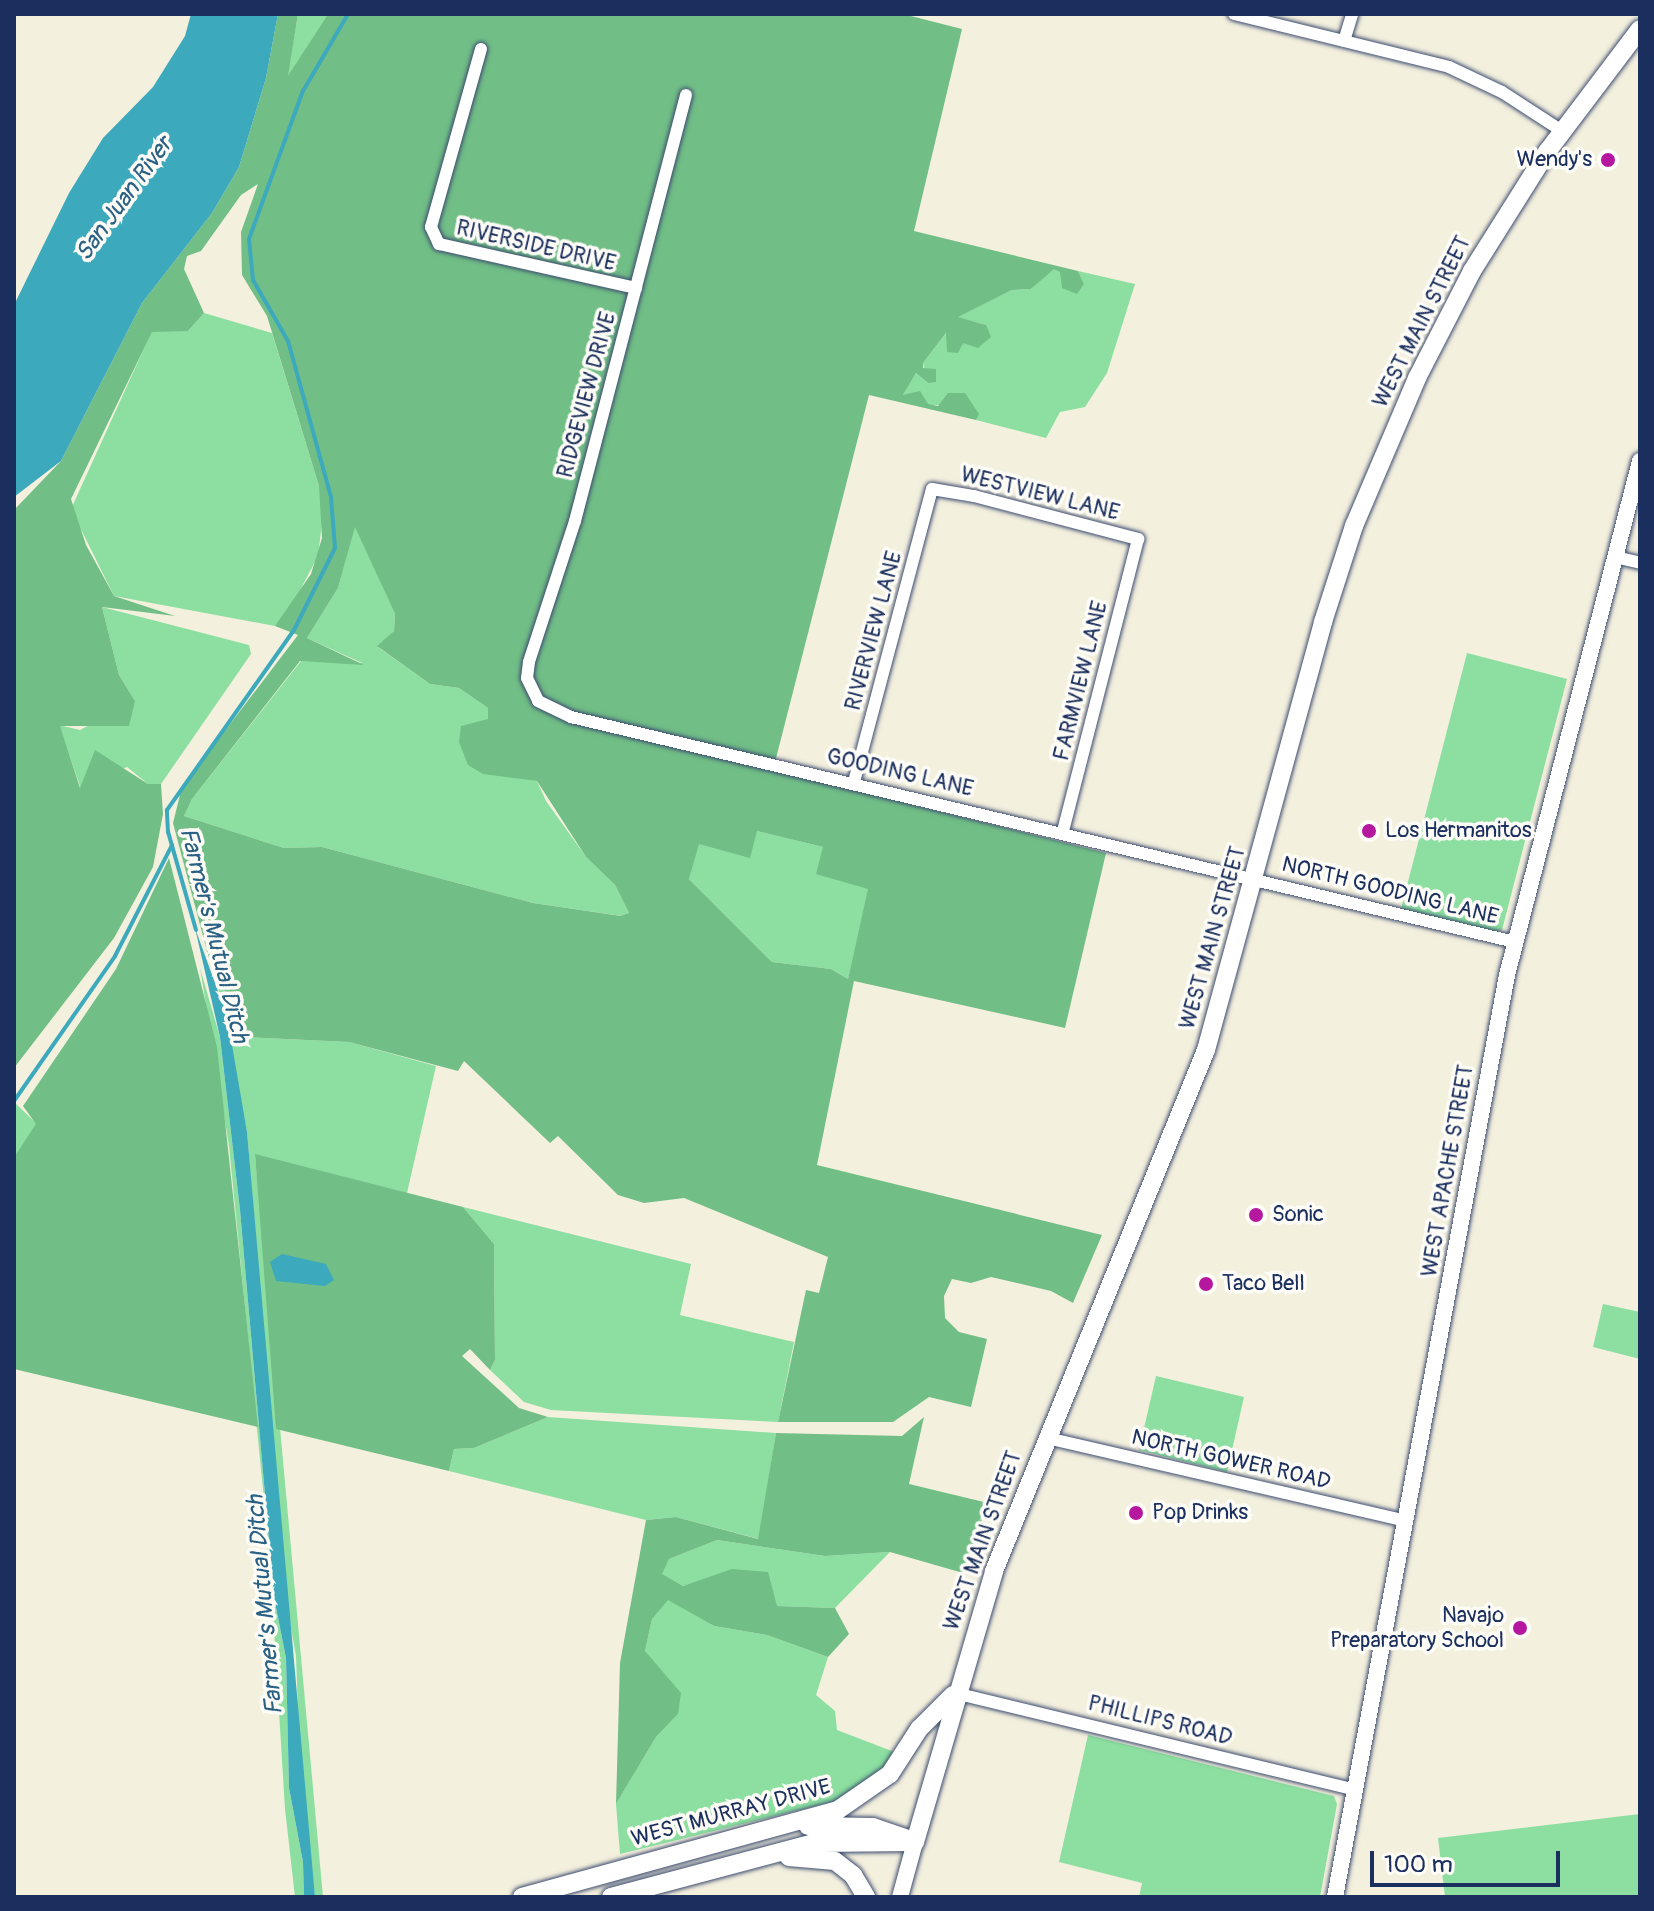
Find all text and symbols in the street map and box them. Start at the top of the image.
water label: San Juan River [69,131,179,267]
place label: Wendy's [1516,147,1592,173]
marker: Wendy's [1599,151,1617,169]
street label: RIVERSIDE DRIVE [454,215,618,277]
street label: WEST MAIN STREET [1367,232,1477,412]
street label: RIDGEVIEW DRIVE [552,309,622,481]
street label: WESTVIEW LANE [958,462,1122,526]
street label: RIVERVIEW LANE [840,549,908,713]
street label: FARMVIEW LANE [1048,598,1114,764]
street label: GOODING LANE [824,743,976,803]
place label: Los Hermanitos [1385,818,1532,844]
marker: Los Hermanitos [1360,822,1378,840]
water label: Farmer's Mutual Ditch [173,824,255,1046]
street label: WEST MAIN STREET [1174,844,1252,1032]
street label: NORTH GOODING LANE [1279,851,1501,931]
street label: WEST APACHE STREET [1416,1063,1480,1279]
place label: Sonic [1272,1202,1324,1228]
marker: Sonic [1247,1206,1265,1224]
place label: Taco Bell [1222,1271,1305,1297]
marker: Taco Bell [1197,1275,1215,1293]
street label: NORTH GOWER ROAD [1129,1424,1333,1496]
street label: WEST MAIN STREET [938,1448,1028,1634]
water label: Farmer's Mutual Ditch [241,1494,289,1716]
place label: Pop Drinks [1152,1500,1248,1526]
marker: Pop Drinks [1127,1504,1145,1522]
place label: Navajo Preparatory School [1330,1602,1504,1654]
marker: Navajo Preparatory School [1511,1619,1529,1637]
street label: PHILLIPS ROAD [1085,1690,1235,1752]
street label: WEST MURRAY DRIVE [629,1774,833,1852]
scale bar [1374,1835,1564,1885]
text: 100 m [1384,1850,1453,1879]

